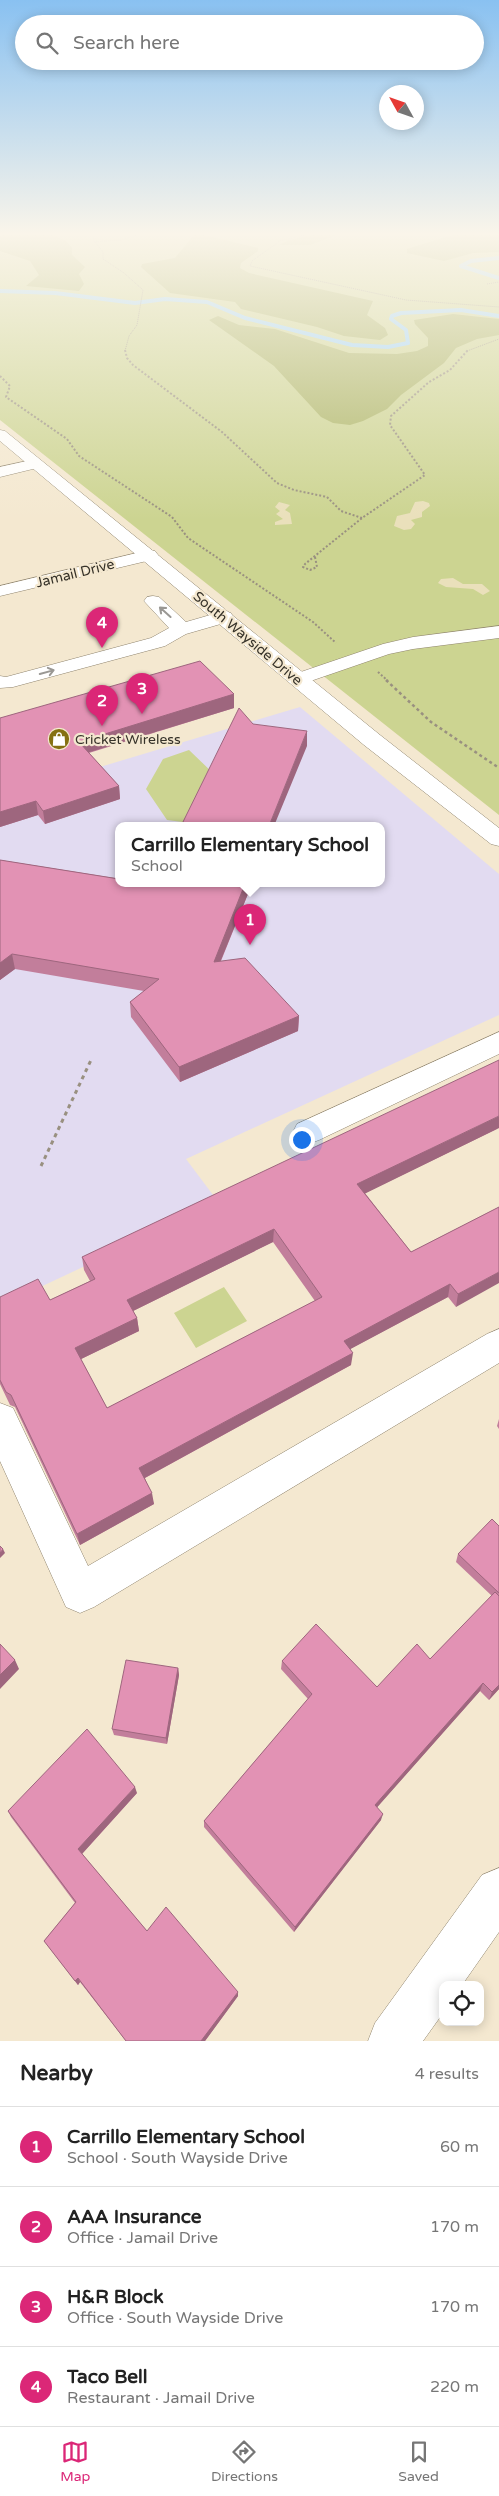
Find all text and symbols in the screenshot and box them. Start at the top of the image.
search box [15,15,484,70]
icon: search [33,29,61,57]
text: Search here [73,32,180,54]
north arrow [379,85,424,130]
street label: Jamail Drive [34,556,116,591]
street label: South Wayside Drive [190,588,306,689]
pin: 4 [86,607,118,648]
one-way arrow [159,607,172,618]
one-way arrow [39,666,55,676]
pin: 3 [126,673,158,714]
pin: 2 [86,685,118,726]
shop icon: Cricket Wireless [47,727,71,751]
place label: Cricket Wireless [75,731,181,748]
popup [115,822,385,887]
text: Carrillo Elementary School [131,834,369,856]
text: School [131,856,183,876]
pin: 1 [234,904,266,945]
your location [289,1127,315,1153]
map controls [439,1981,484,2026]
button: locate [439,1981,484,2026]
text: Nearby [20,2061,93,2086]
text: 4 results [415,2064,479,2084]
text: Carrillo Elementary School [67,2126,305,2148]
text: 1 [31,2137,41,2157]
text: 60 m [440,2137,479,2157]
text: School · South Wayside Drive [67,2148,288,2168]
text: AAA Insurance [67,2206,202,2228]
text: 2 [31,2217,41,2237]
text: 170 m [430,2217,479,2237]
text: Office · Jamail Drive [67,2228,218,2248]
text: H&R Block [67,2286,164,2308]
text: 3 [31,2297,41,2317]
text: 170 m [430,2297,479,2317]
text: Office · South Wayside Drive [67,2308,283,2328]
text: Taco Bell [67,2366,148,2388]
text: 4 [31,2377,41,2397]
text: 220 m [430,2377,479,2397]
text: Restaurant · Jamail Drive [67,2388,255,2408]
tab: Map [60,2438,90,2485]
tab: Directions [211,2438,278,2485]
tab: Saved [398,2438,439,2485]

